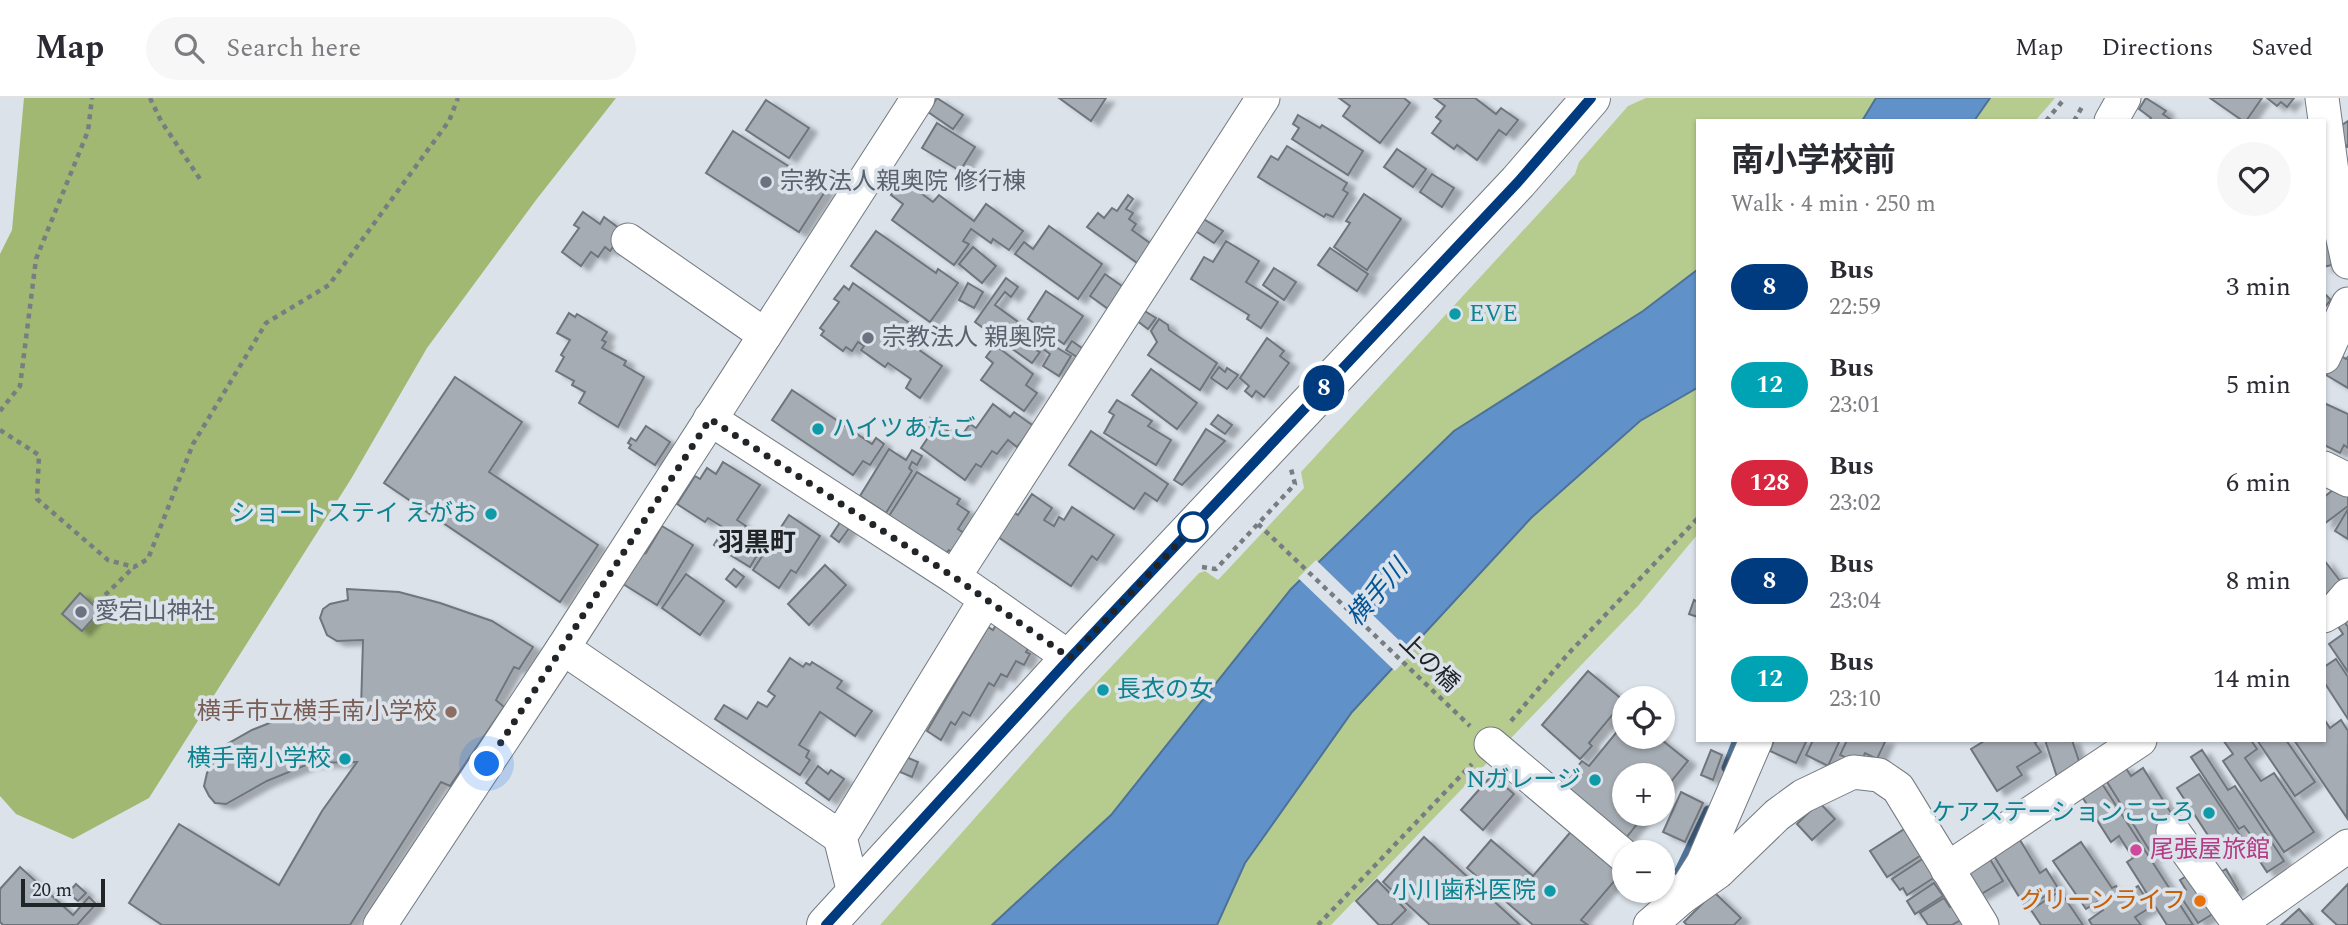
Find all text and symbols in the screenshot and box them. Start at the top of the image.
search box [146,17,636,80]
text: Map [35,23,104,73]
text: Search here [226,28,361,68]
icon: search [170,29,208,67]
text: Map [2015,30,2063,66]
text: Directions [2101,30,2213,66]
text: Saved [2251,30,2313,66]
text: 南小学校前 [1731,136,1896,186]
button: heart [2217,142,2291,216]
place label: 宗教法人親奥院 修行棟 [780,164,1026,200]
marker: 宗教法人親奥院 修行棟 [758,174,774,190]
text: Walk · 4 min · 250 m [1731,187,1936,222]
text: Bus [1829,250,1874,290]
text: 3 min [2226,267,2291,307]
text: 8 [1763,269,1776,305]
text: 22:59 [1829,290,1881,325]
place label: EVE [1469,296,1518,332]
marker: EVE [1447,306,1463,322]
place label: 宗教法人 親奥院 [882,320,1056,356]
marker: 宗教法人 親奥院 [860,330,876,346]
text: Bus [1829,348,1874,388]
line badge: 8 [1301,365,1347,411]
text: 5 min [2226,365,2291,405]
text: 12 [1756,367,1783,403]
text: 8 [1317,370,1331,406]
text: 23:01 [1829,388,1881,423]
place label: ハイツあたご [832,411,976,447]
marker: ハイツあたご [810,421,826,437]
text: Bus [1829,446,1874,486]
text: 6 min [2226,463,2291,503]
text: 128 [1749,465,1790,501]
text: 23:02 [1829,486,1881,521]
place label: ショートステイ えがお [231,496,477,532]
marker: ショートステイ えがお [483,506,499,522]
unlabelled marker [1178,512,1208,542]
district label: 羽黒町 [718,523,796,563]
text: Bus [1829,544,1874,584]
water label: 横手川 [1336,548,1420,636]
text: 8 min [2226,561,2291,601]
text: 8 [1763,563,1776,599]
text: 23:04 [1829,584,1881,619]
place label: 愛宕山神社 [95,594,215,630]
marker: 愛宕山神社 [73,604,89,620]
street label: 上の橋 [1391,625,1467,701]
text: Bus [1829,642,1874,682]
text: 14 min [2213,659,2291,699]
text: 12 [1756,661,1783,697]
place label: 長衣の女 [1117,672,1213,708]
marker: 長衣の女 [1095,682,1111,698]
text: 23:10 [1829,682,1881,717]
map controls [1612,686,1675,903]
button: locate [1612,686,1675,749]
place label: 横手市立横手南小学校 [197,694,437,730]
marker: 横手市立横手南小学校 [443,704,459,720]
place label: 横手南小学校 [187,741,331,777]
your location [469,746,504,781]
marker: 横手南小学校 [337,751,353,767]
place label: Nガレージ [1466,762,1581,798]
button: + [1612,763,1675,826]
marker: Nガレージ [1587,772,1603,788]
place label: ケアステーションこころ [1931,795,2195,831]
marker: ケアステーションこころ [2201,805,2217,821]
place label: 尾張屋旅館 [2150,832,2270,868]
button: − [1612,840,1675,903]
marker: 尾張屋旅館 [2128,842,2144,858]
place label: 小川歯科医院 [1392,873,1536,909]
scale bar [21,876,105,908]
text: 20 m [32,876,72,905]
marker: 小川歯科医院 [1542,883,1558,899]
place label: グリーンライフ [2019,883,2186,919]
marker: グリーンライフ [2192,893,2208,909]

